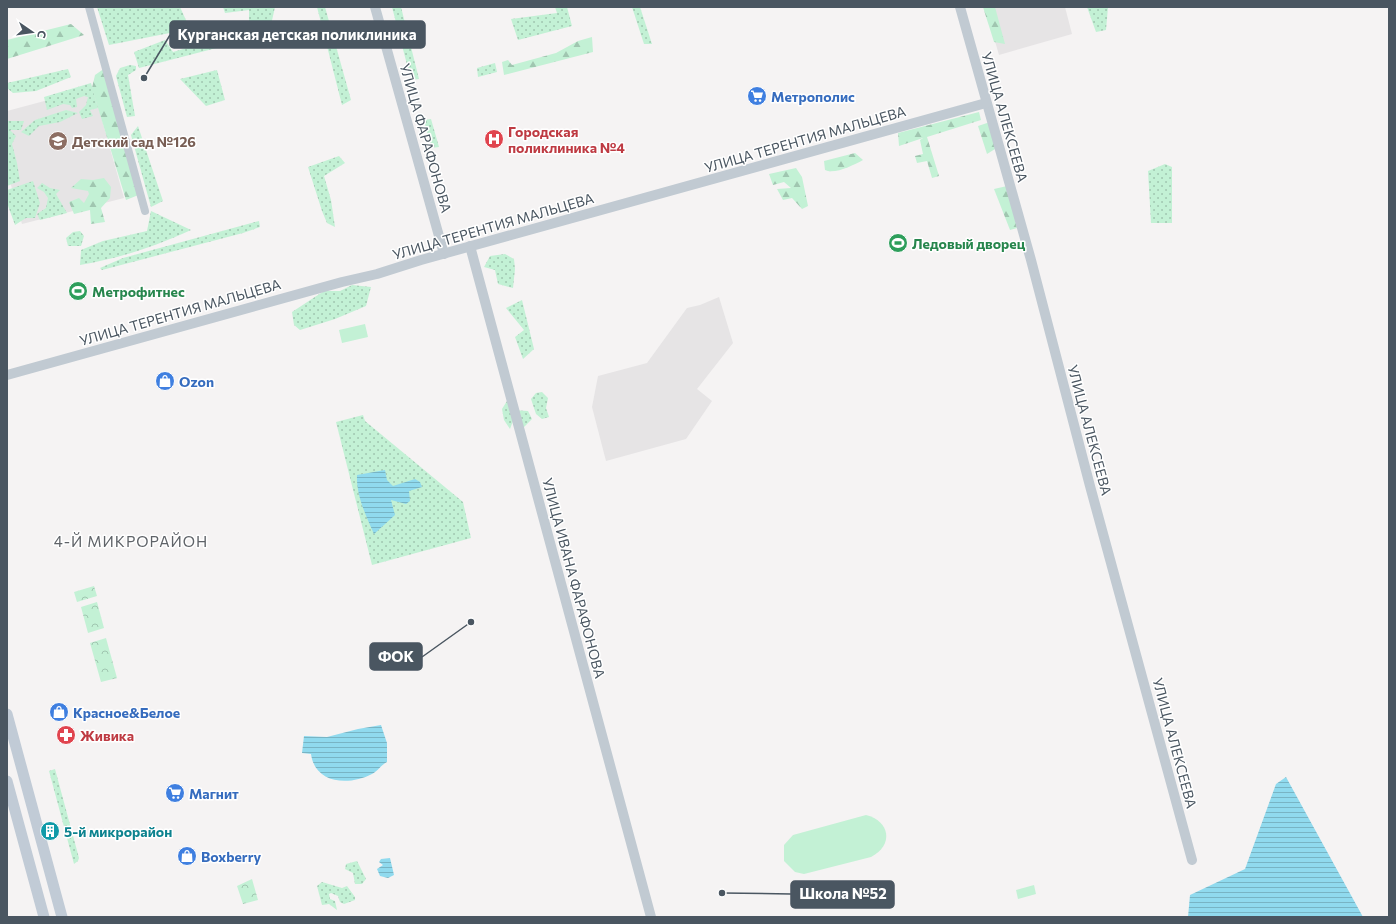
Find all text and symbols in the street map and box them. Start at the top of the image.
north arrow [12,12,52,52]
callout: Курганская детская поликлиника [170,21,425,48]
text: Курганская детская поликлиника [177,25,417,43]
text: С [35,29,49,40]
street label: УЛИЦА АЛЕКСЕЕВА [978,50,1032,184]
street label: УЛИЦА ФАРАФОНОВА [397,61,456,215]
supermarket icon: Метрополис [746,85,768,107]
place label: Метрополис [771,88,855,105]
street label: УЛИЦА ТЕРЕНТИЯ МАЛЬЦЕВА [702,102,908,176]
place label: Городская поликлиника №4 [508,123,625,156]
hospital icon: Городская поликлиника №4 [483,128,505,150]
school or university icon: Детский сад №126 [47,130,69,152]
place label: Детский сад №126 [72,133,196,150]
street label: УЛИЦА ТЕРЕНТИЯ МАЛЬЦЕВА [390,189,596,263]
sports icon: Ледовый дворец [887,232,909,254]
place label: Ледовый дворец [912,235,1026,252]
street label: УЛИЦА ТЕРЕНТИЯ МАЛЬЦЕВА [77,275,283,349]
sports icon: Метрофитнес [67,280,89,302]
place label: Метрофитнес [92,283,185,300]
street label: УЛИЦА АЛЕКСЕЕВА [1064,363,1116,498]
shop icon: Ozon [154,370,176,392]
place label: Ozon [179,373,214,390]
street label: УЛИЦА ИВАНА ФАРАФОНОВА [539,476,609,680]
district label: 4-Й МИКРОРАЙОН [54,532,208,550]
callout: ФОК [370,643,422,670]
text: ФОК [378,647,415,665]
street label: УЛИЦА АЛЕКСЕЕВА [1149,676,1201,811]
shop icon: Красное&Белое [48,701,70,723]
place label: Красное&Белое [73,704,180,721]
pharmacy icon: Живика [55,724,77,746]
place label: Живика [80,727,134,744]
supermarket icon: Магнит [164,782,186,804]
place label: Магнит [189,785,239,802]
building icon: 5-й микрорайон [39,820,61,842]
place label: 5-й микрорайон [64,823,172,840]
shop icon: Boxberry [176,845,198,867]
place label: Boxberry [201,848,261,865]
callout: Школа №52 [791,881,894,908]
text: Школа №52 [799,884,887,902]

